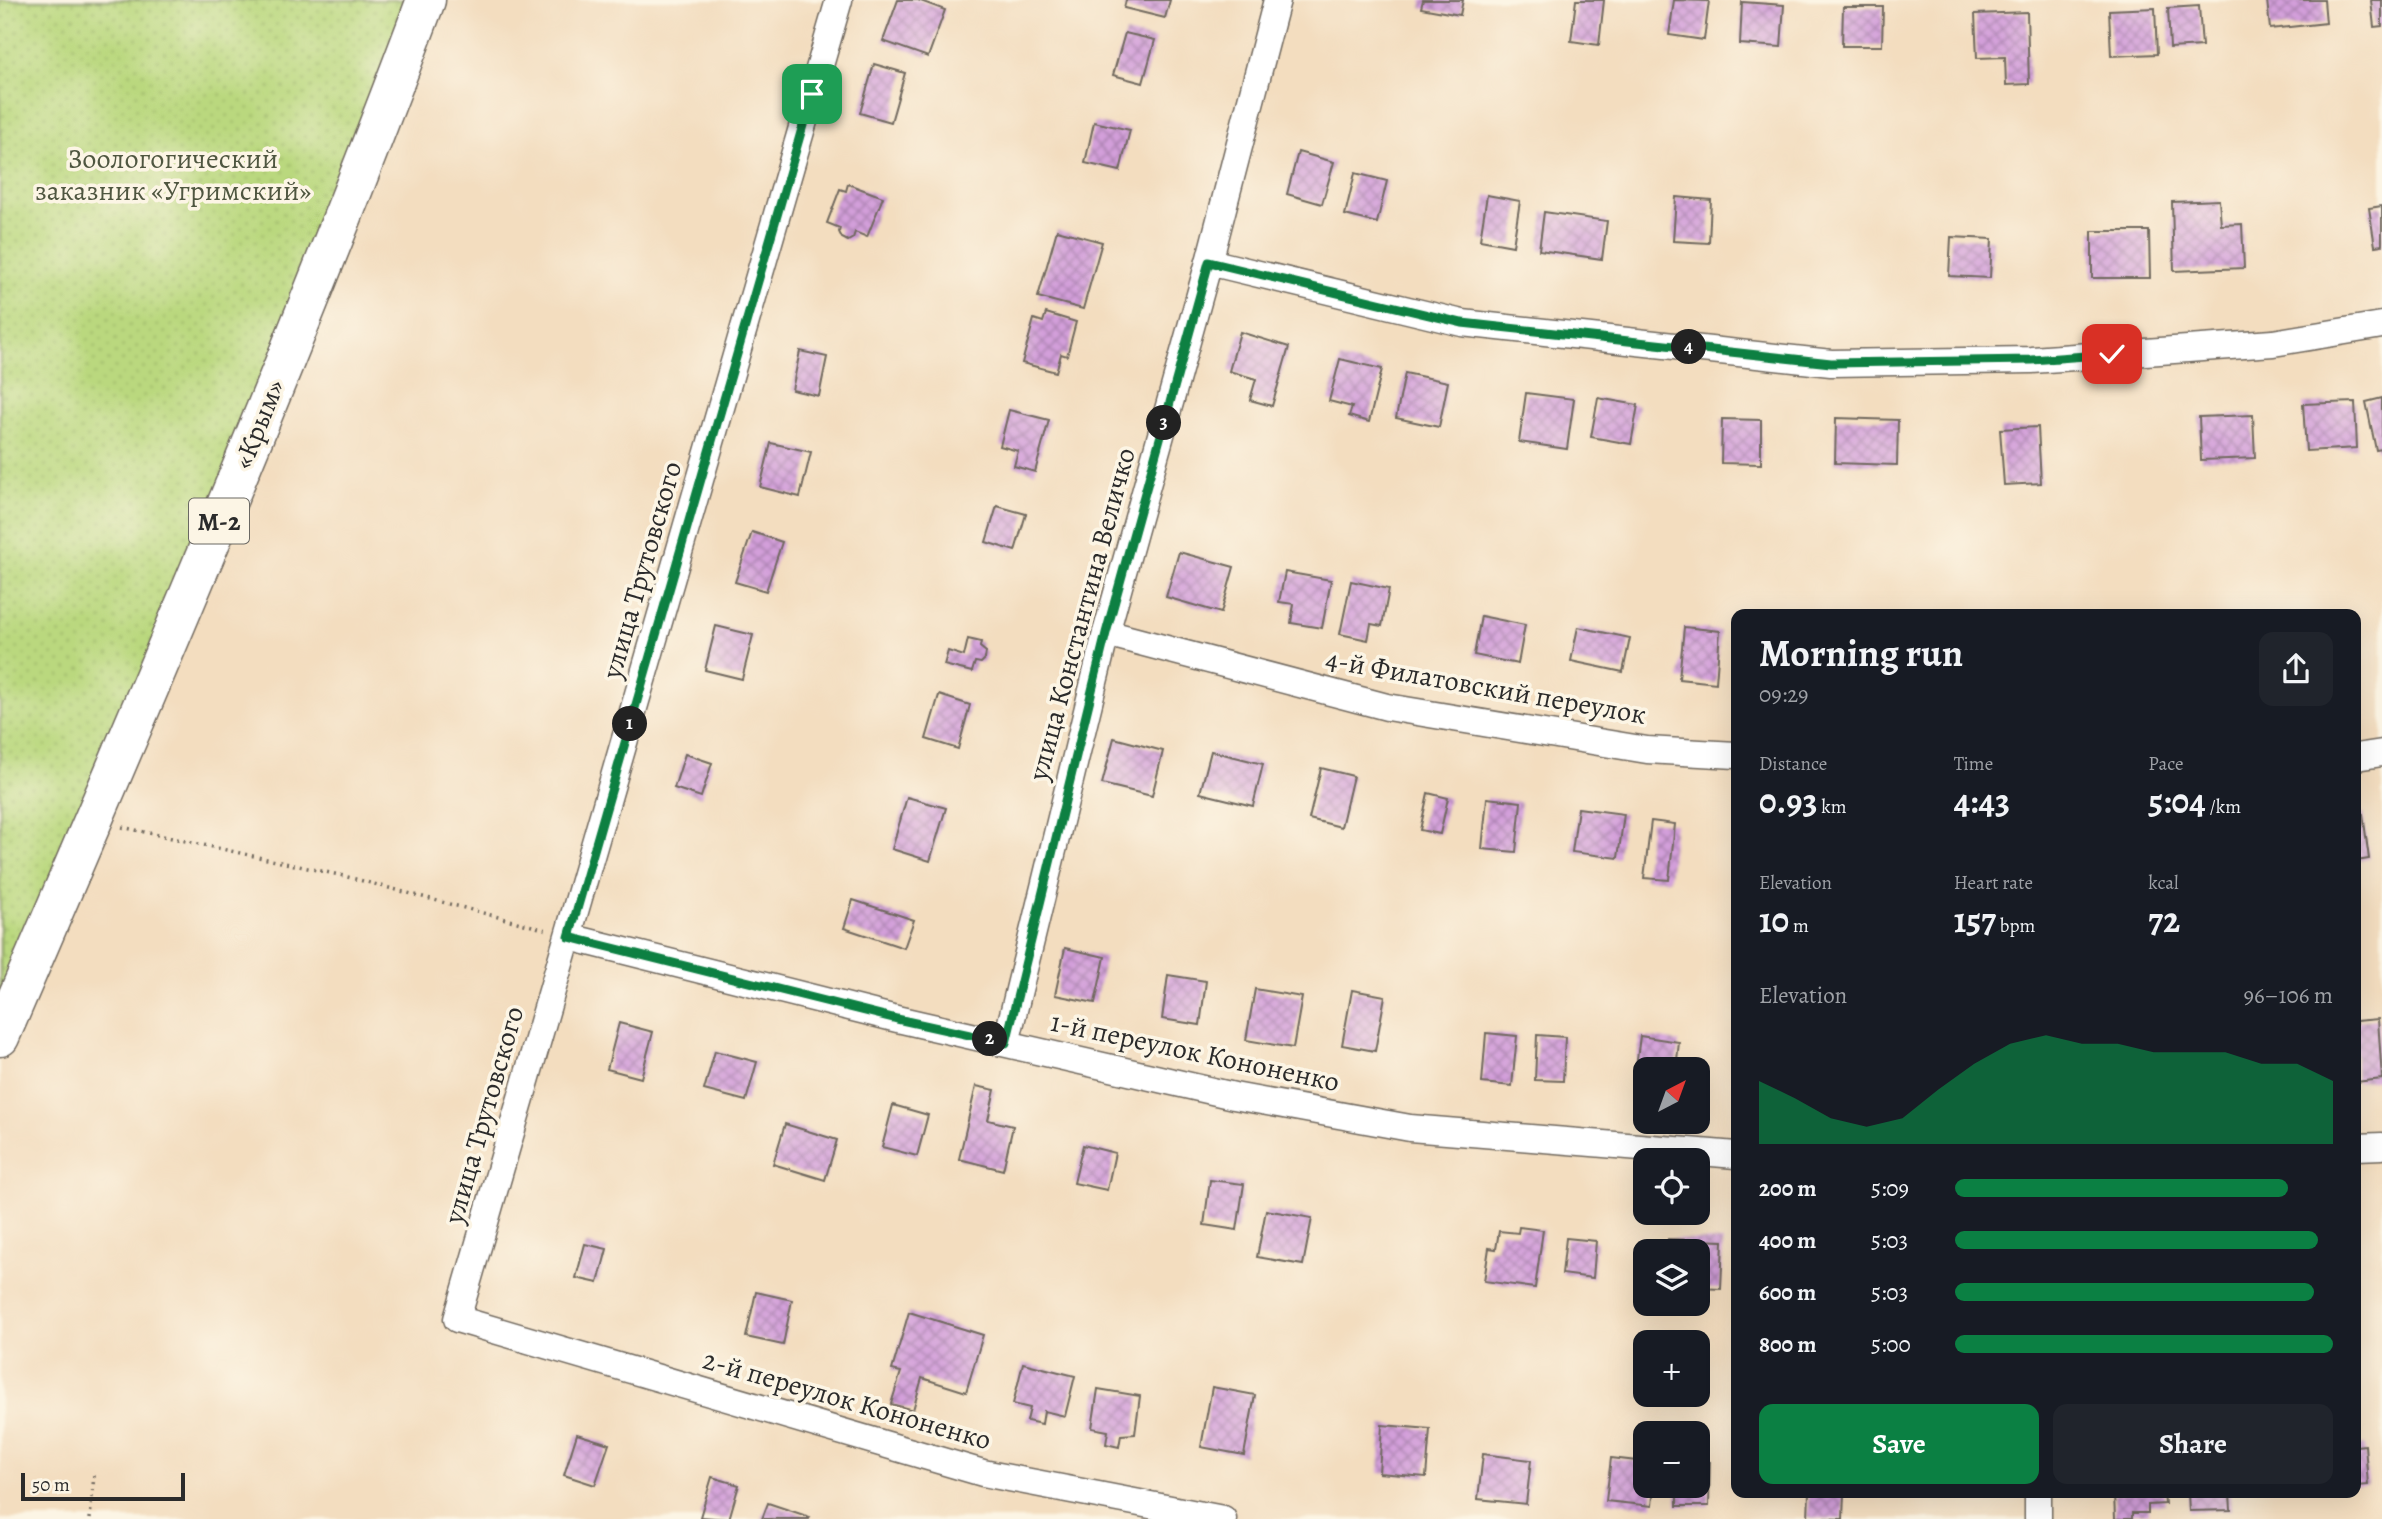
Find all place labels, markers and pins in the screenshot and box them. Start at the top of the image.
pin [782,64,842,124]
pin [2082,324,2142,384]
pin: 4 [1672,330,1706,364]
pin: 3 [1146,406,1182,440]
pin: 1 [612,706,648,742]
pin: 2 [972,1021,1007,1056]

